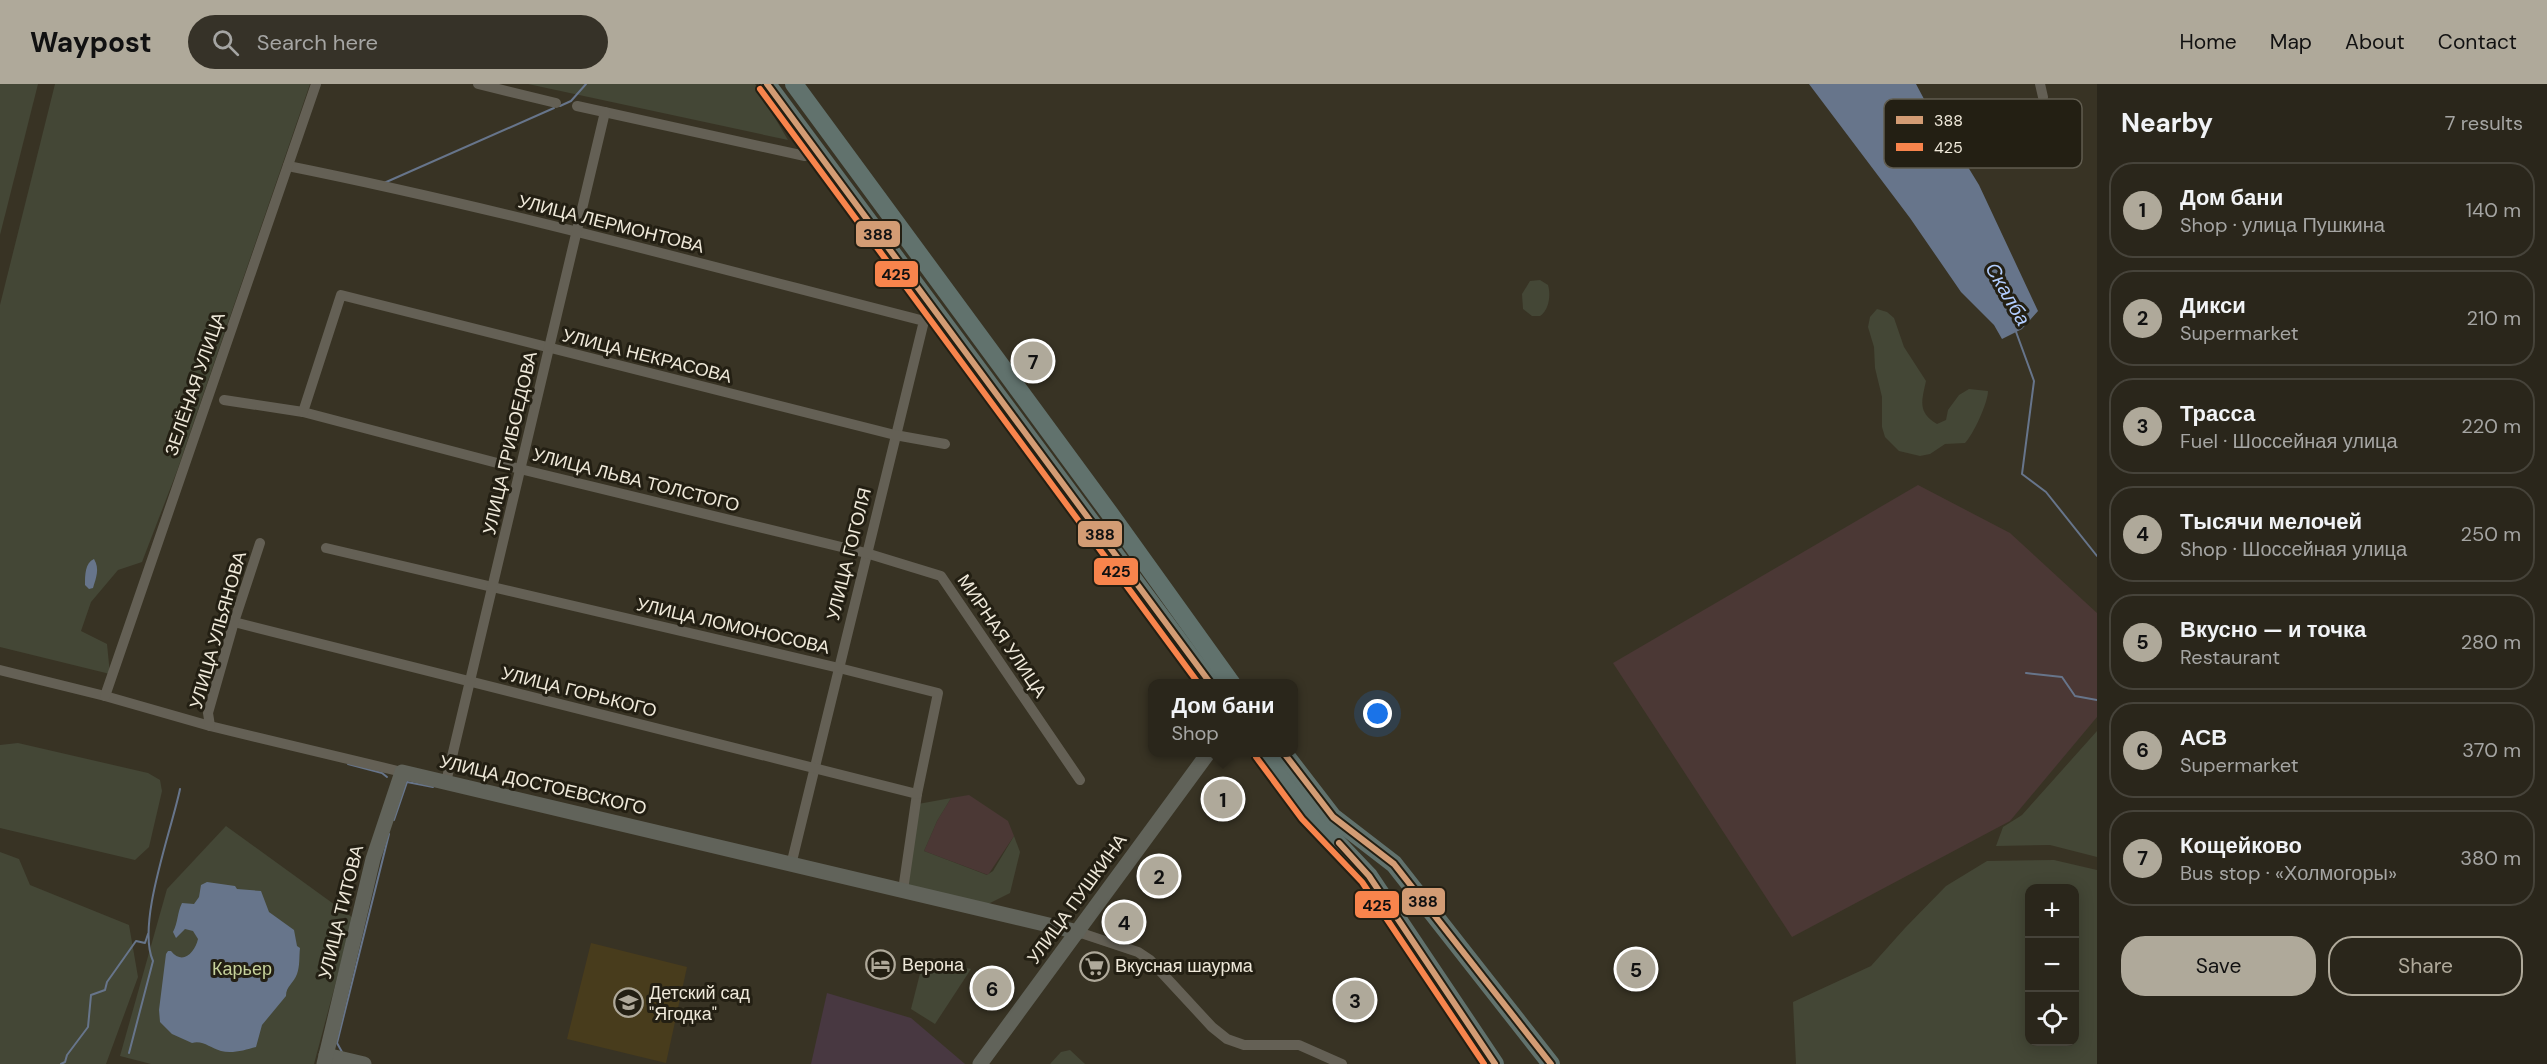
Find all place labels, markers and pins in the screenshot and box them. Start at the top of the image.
pin: 7 [1014,338,1052,384]
pin: 1 [1204,776,1242,822]
pin: 2 [1140,854,1178,898]
pin: 4 [1104,900,1144,944]
pin: 5 [1616,946,1656,992]
hotel icon: Верона [865,949,897,981]
supermarket icon: Вкусная шаурма [1078,950,1110,982]
place label: Верона [902,953,965,977]
place label: Вкусная шаурма [1115,954,1254,978]
pin: 6 [972,966,1012,1010]
pin: 3 [1336,978,1374,1022]
place label: Детский сад "Ягодка" [649,981,750,1026]
school or university icon: Детский сад "Ягодка" [612,987,644,1019]

